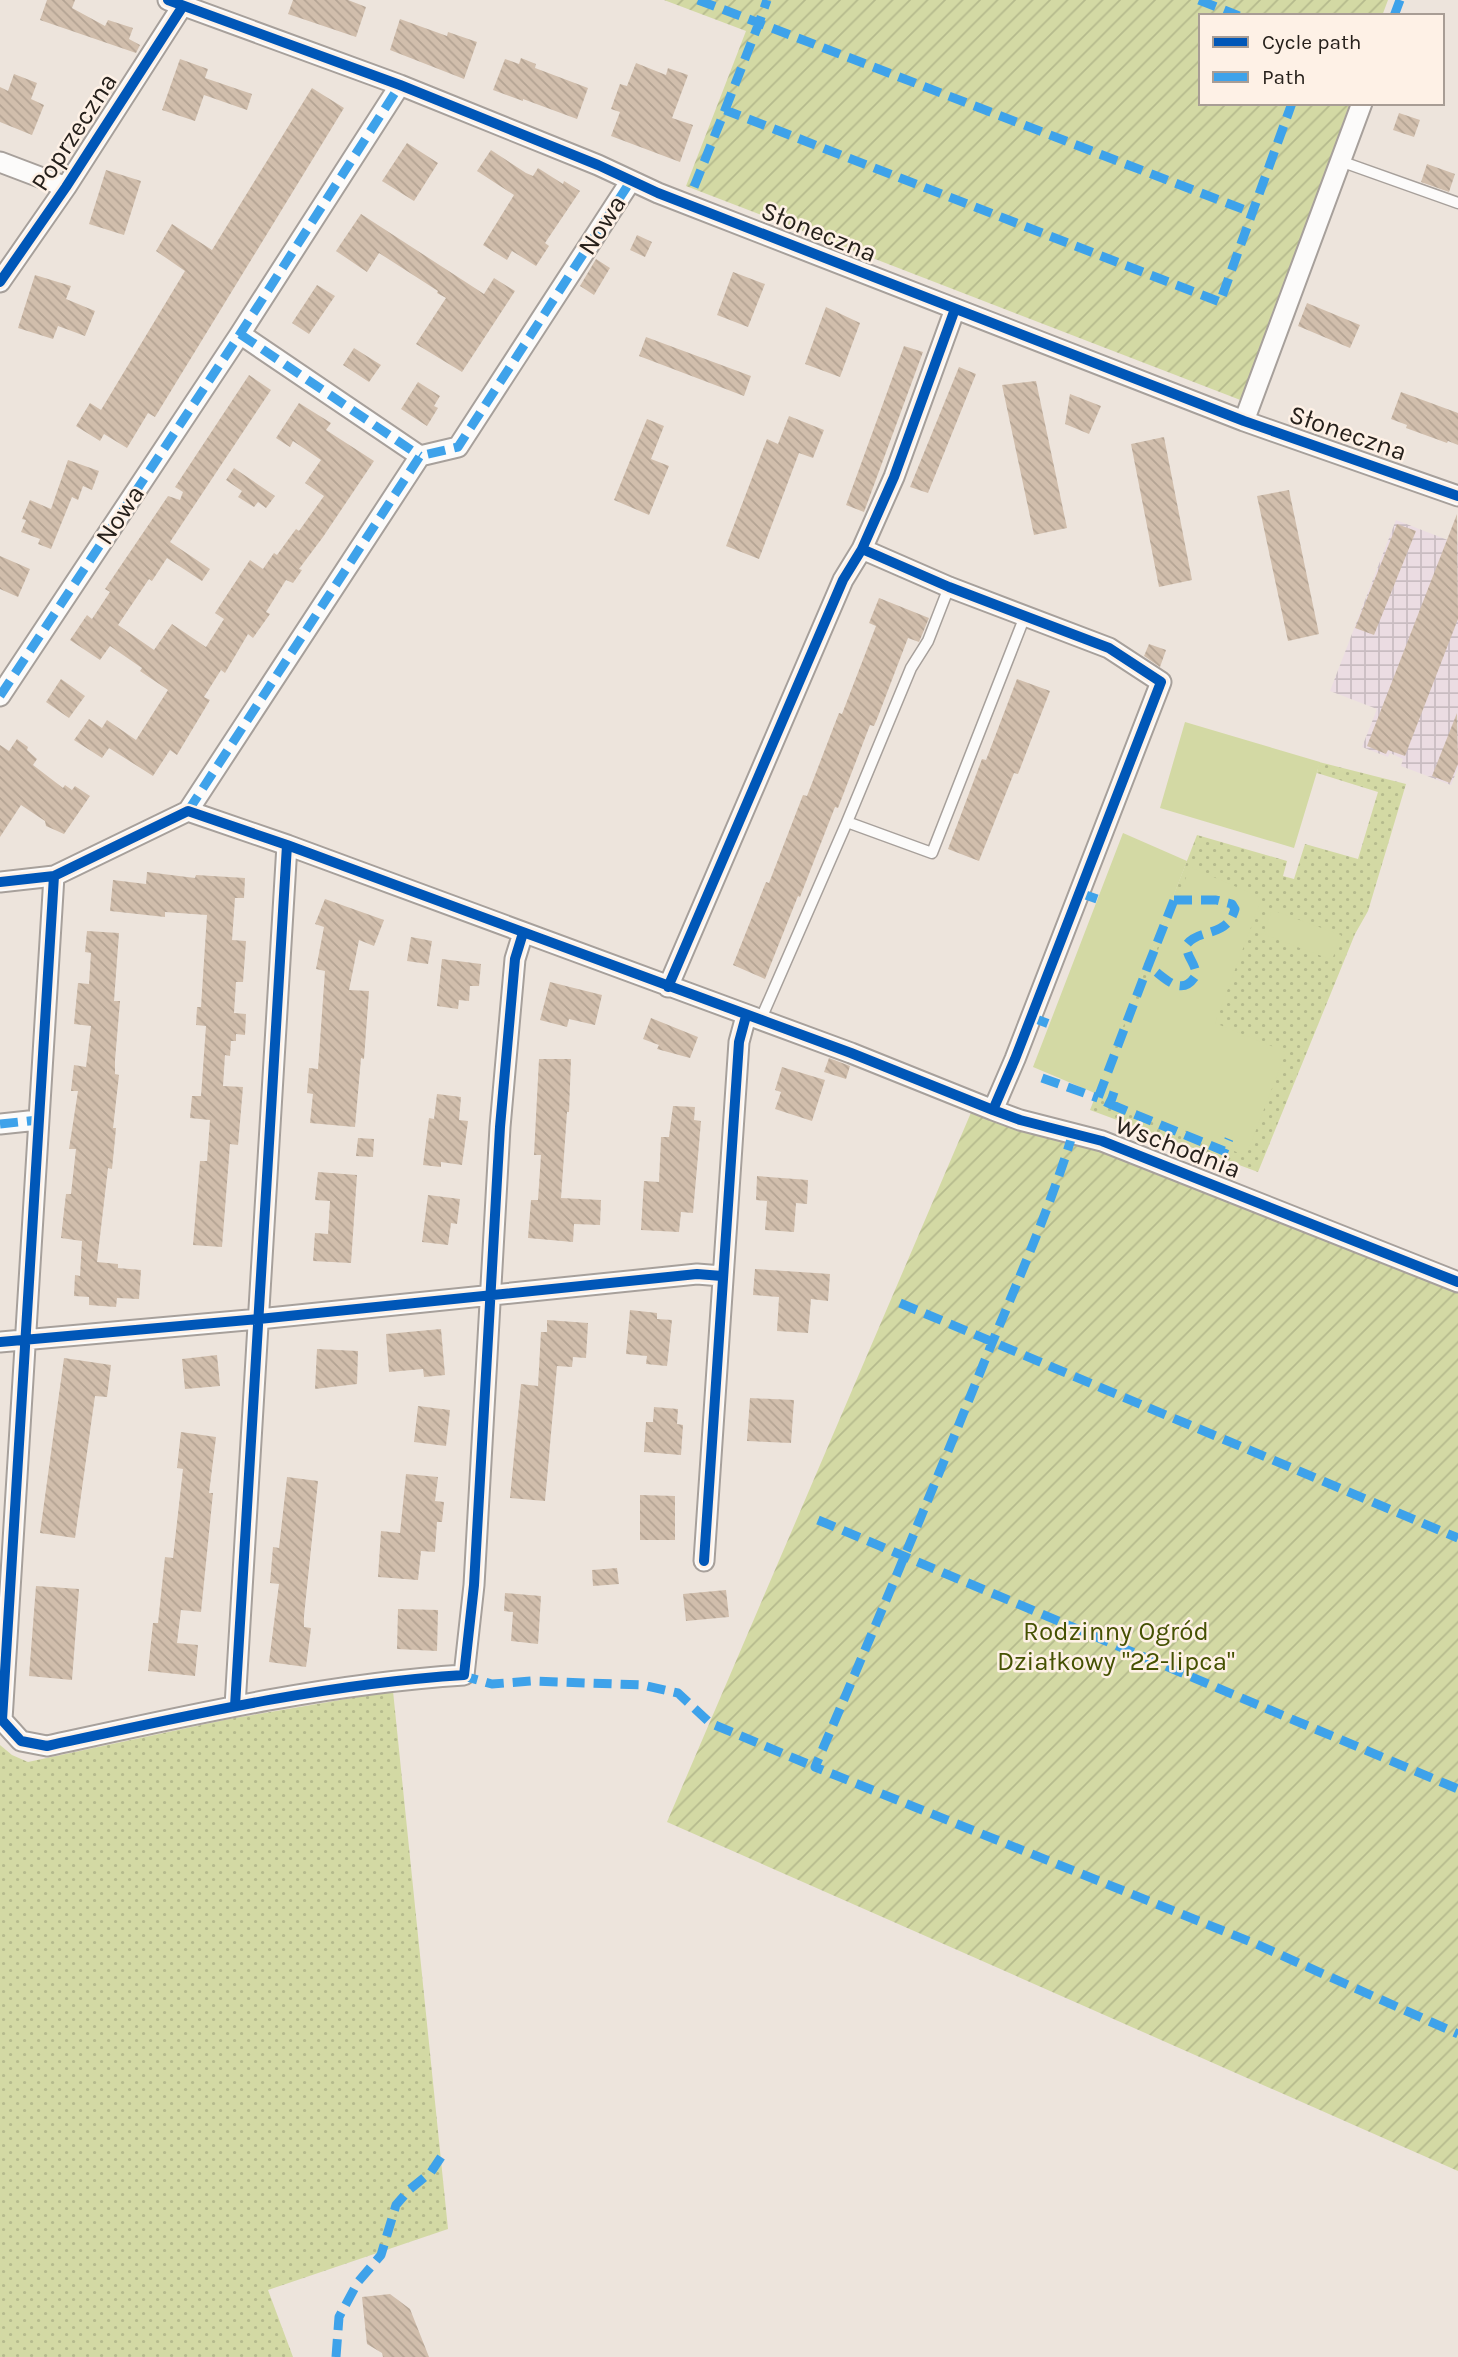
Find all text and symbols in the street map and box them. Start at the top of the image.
legend [1199,14,1444,105]
text: Cycle path [1262,30,1362,54]
text: Path [1262,65,1306,89]
street label: Poprzeczna [24,67,124,197]
street label: Nowa [571,189,633,261]
street label: Słoneczna [757,195,881,269]
street label: Słoneczna [1285,398,1411,468]
street label: Nowa [89,479,151,551]
street label: Wschodnia [1111,1109,1245,1185]
park label: Rodzinny Ogród Działkowy "22-lipca" [997,1616,1235,1677]

